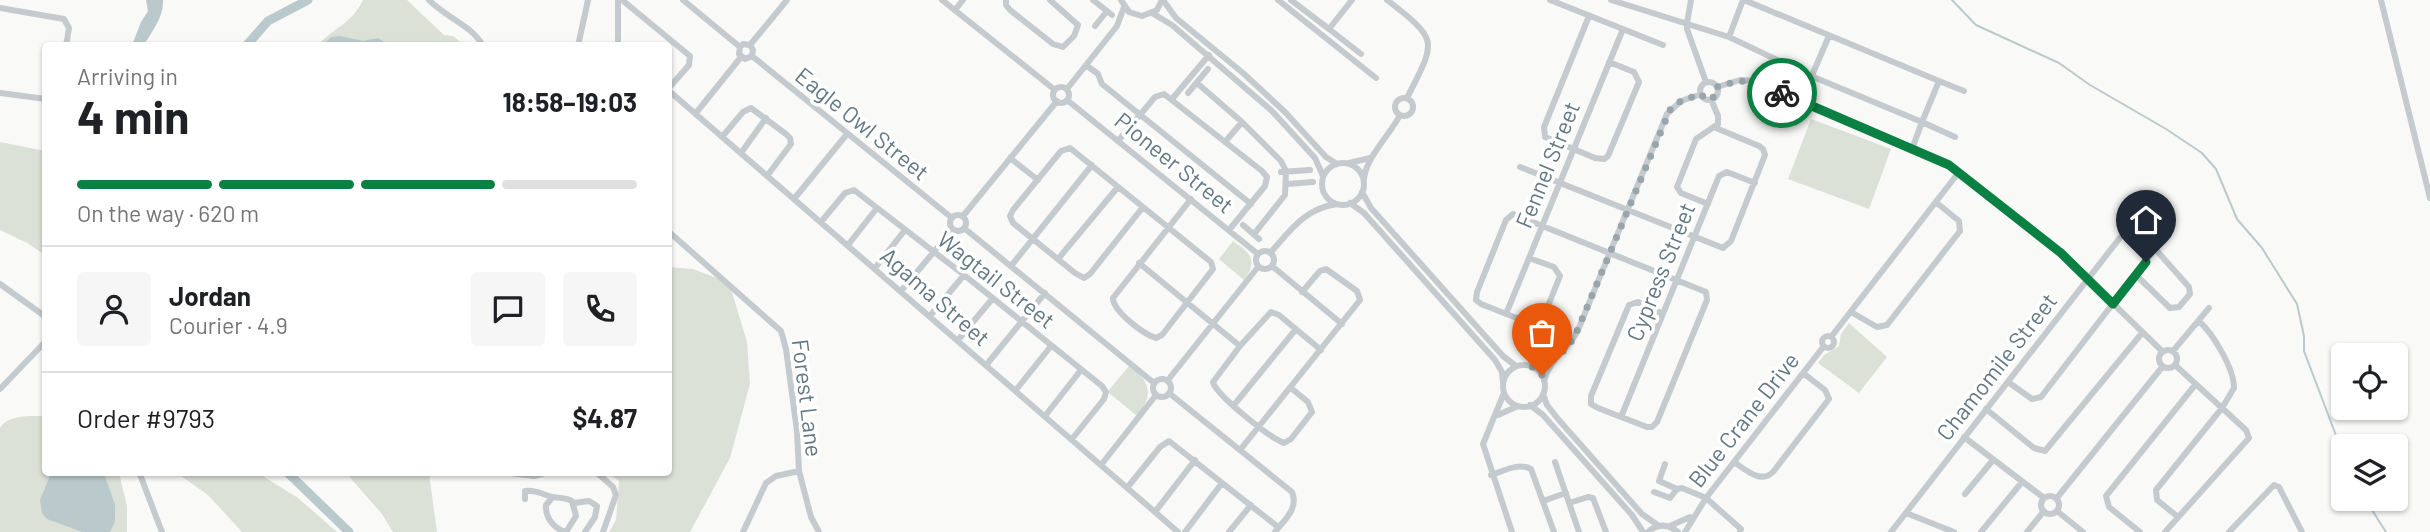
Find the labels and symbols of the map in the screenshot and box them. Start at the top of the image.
courier [1747,58,1817,128]
street label: Eagle Owl Street [790,61,935,186]
street label: Fennel Street [1509,97,1585,232]
street label: Pioneer Street [1110,106,1240,219]
pin [2116,190,2176,262]
street label: Cypress Street [1620,198,1701,345]
street label: Wagtail Street [932,225,1061,334]
street label: Agama Street [875,241,996,351]
street label: Chamomile Street [1930,287,2062,446]
pin [1512,303,1572,375]
street label: Forest Lane [787,337,829,458]
street label: Blue Crane Drive [1682,346,1805,492]

